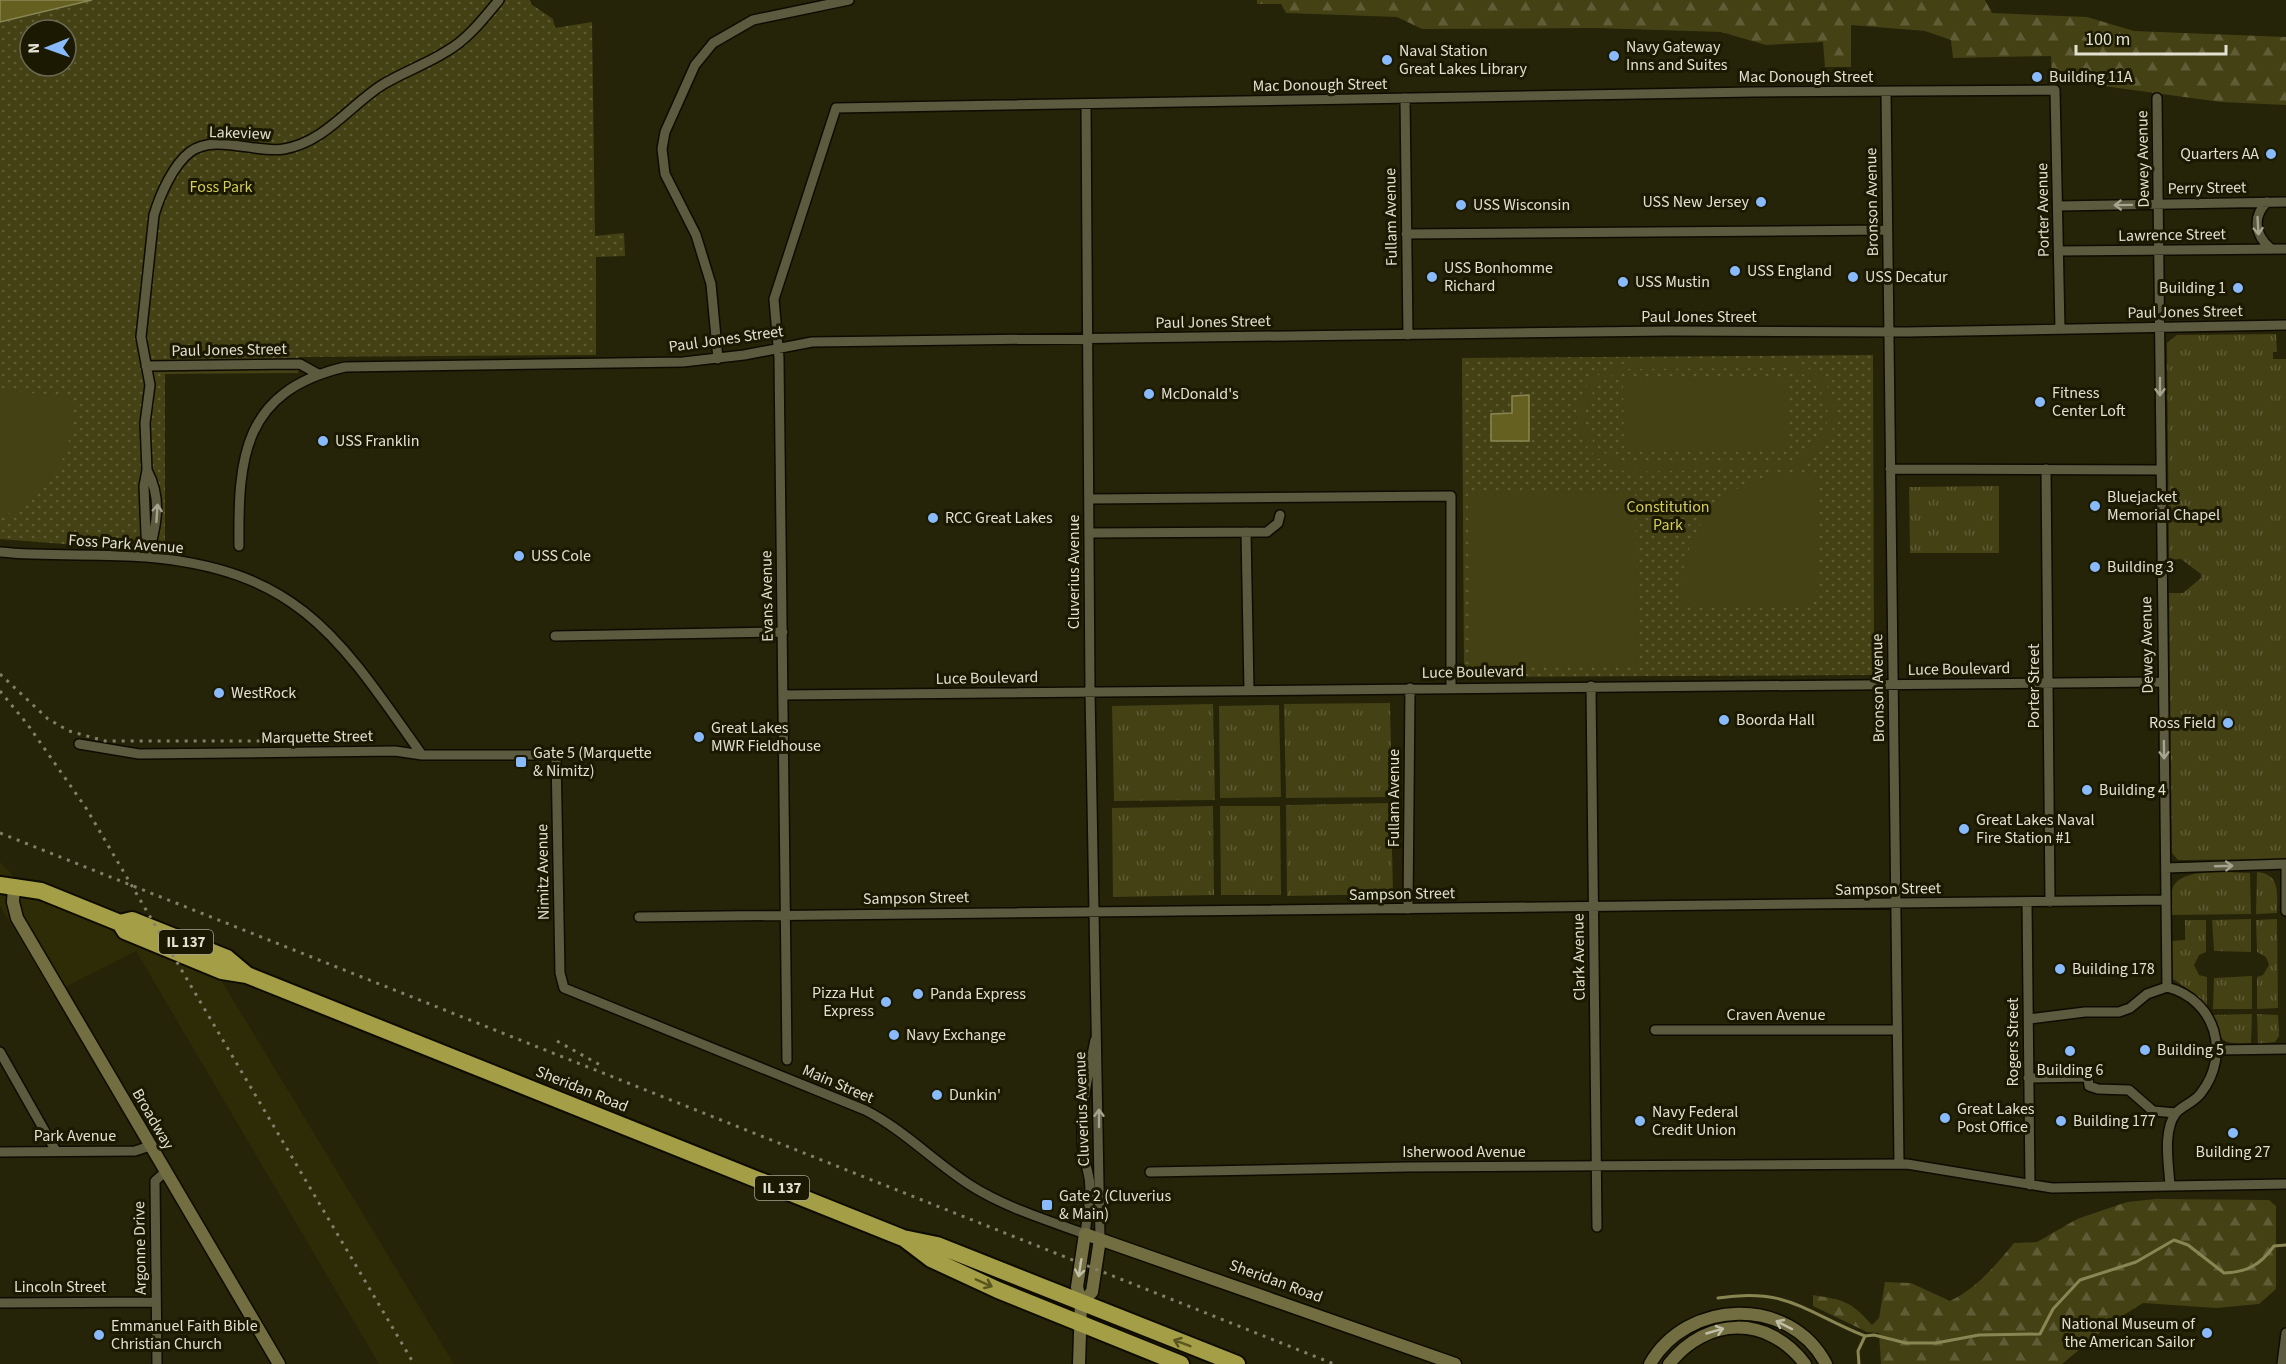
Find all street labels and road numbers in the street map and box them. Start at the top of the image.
street label: Mac Donough Street [1739,66,1874,88]
street label: Mac Donough Street [1252,73,1388,97]
street label: Dewey Avenue [2131,110,2155,208]
street label: Lakeview [208,121,272,145]
street label: Bronson Avenue [1860,147,1884,257]
street label: Porter Avenue [2031,163,2055,257]
street label: Fullam Avenue [1379,168,1403,266]
street label: Perry Street [2167,176,2247,200]
street label: Lawrence Street [2118,223,2227,247]
street label: Paul Jones Street [2127,300,2243,324]
street label: Paul Jones Street [1641,306,1757,328]
street label: Paul Jones Street [1155,310,1271,334]
street label: Paul Jones Street [667,320,785,358]
street label: Paul Jones Street [171,338,287,362]
street label: Cluverius Avenue [1063,515,1085,629]
street label: Foss Park Avenue [68,529,184,559]
street label: Evans Avenue [755,550,779,642]
street label: Dewey Avenue [2135,596,2159,694]
street label: Bronson Avenue [1866,633,1890,743]
street label: Porter Street [2023,643,2045,728]
street label: Luce Boulevard [1907,657,2011,681]
street label: Luce Boulevard [1421,660,1525,684]
street label: Luce Boulevard [935,666,1039,690]
street label: Marquette Street [261,725,374,749]
street label: Fullam Avenue [1383,749,1405,847]
street label: Nimitz Avenue [531,824,555,920]
street label: Sampson Street [1835,877,1942,901]
street label: Sampson Street [1349,882,1456,906]
street label: Sampson Street [863,886,970,910]
street label: Clark Avenue [1567,913,1591,1001]
road number: IL 137 [159,930,213,954]
street label: Rogers Street [2002,997,2024,1086]
street label: Craven Avenue [1727,1004,1826,1026]
street label: Cluverius Avenue [1069,1051,1095,1167]
street label: Main Street [799,1059,878,1109]
street label: Sheridan Road [532,1060,632,1118]
street label: Broadway [127,1084,180,1154]
street label: Park Avenue [34,1125,116,1147]
street label: Isherwood Avenue [1402,1141,1526,1163]
road number: IL 137 [755,1176,809,1200]
street label: Argonne Drive [128,1201,152,1295]
street label: Sheridan Road [1226,1254,1326,1308]
street label: Lincoln Street [14,1276,107,1298]

